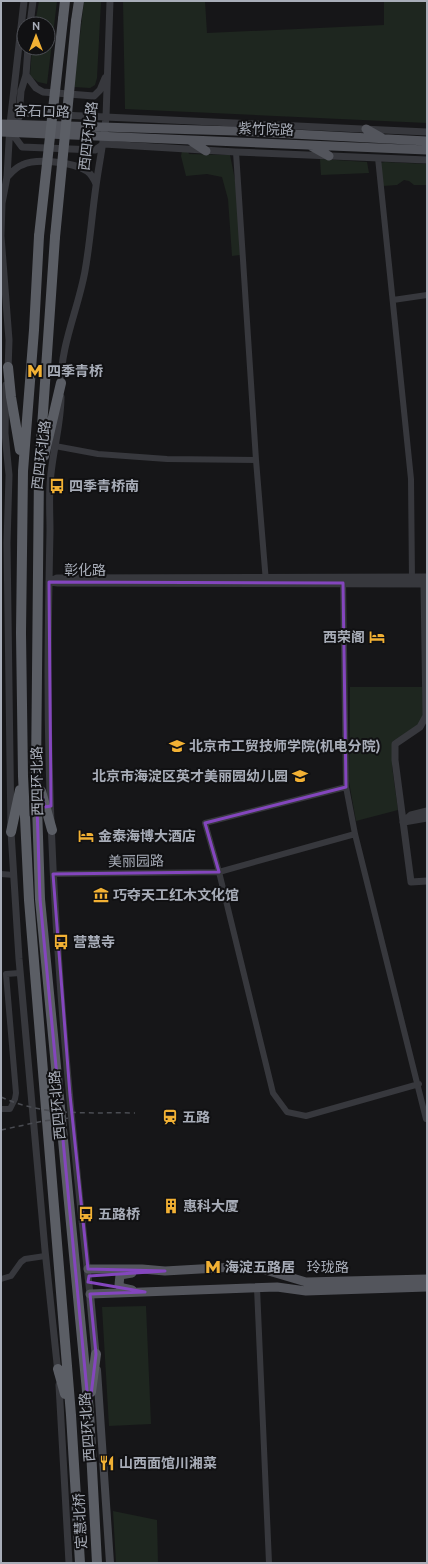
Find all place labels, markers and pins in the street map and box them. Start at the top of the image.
metro station icon: 四季青桥 [26,362,44,380]
place label: 四季青桥 [47,363,103,379]
bus stop icon: 四季青桥南 [48,477,66,495]
place label: 四季青桥南 [69,478,139,494]
hotel icon: 西荣阁 [368,628,386,646]
place label: 西荣阁 [323,629,365,645]
school or university icon: 北京市工贸技师学院(机电分院) [168,737,186,755]
place label: 北京市工贸技师学院(机电分院) [189,738,381,754]
school or university icon: 北京市海淀区英才美丽园幼儿园 [291,767,309,785]
place label: 北京市海淀区英才美丽园幼儿园 [92,768,288,784]
hotel icon: 金泰海博大酒店 [77,827,95,845]
place label: 金泰海博大酒店 [98,828,196,844]
museum icon: 巧夺天工红木文化馆 [92,886,110,904]
place label: 巧夺天工红木文化馆 [113,887,239,903]
bus stop icon: 营慧寺 [52,933,70,951]
place label: 营慧寺 [73,934,115,950]
station icon: 五路 [161,1108,179,1126]
place label: 五路 [182,1109,210,1125]
building icon: 惠科大厦 [162,1197,180,1215]
place label: 惠科大厦 [183,1198,239,1214]
bus stop icon: 五路桥 [77,1205,95,1223]
place label: 五路桥 [98,1206,140,1222]
metro station icon: 海淀五路居 [204,1258,222,1276]
place label: 海淀五路居 [225,1259,295,1275]
restaurant icon: 山西面馆川湘菜 [98,1454,116,1472]
place label: 山西面馆川湘菜 [119,1455,217,1471]

